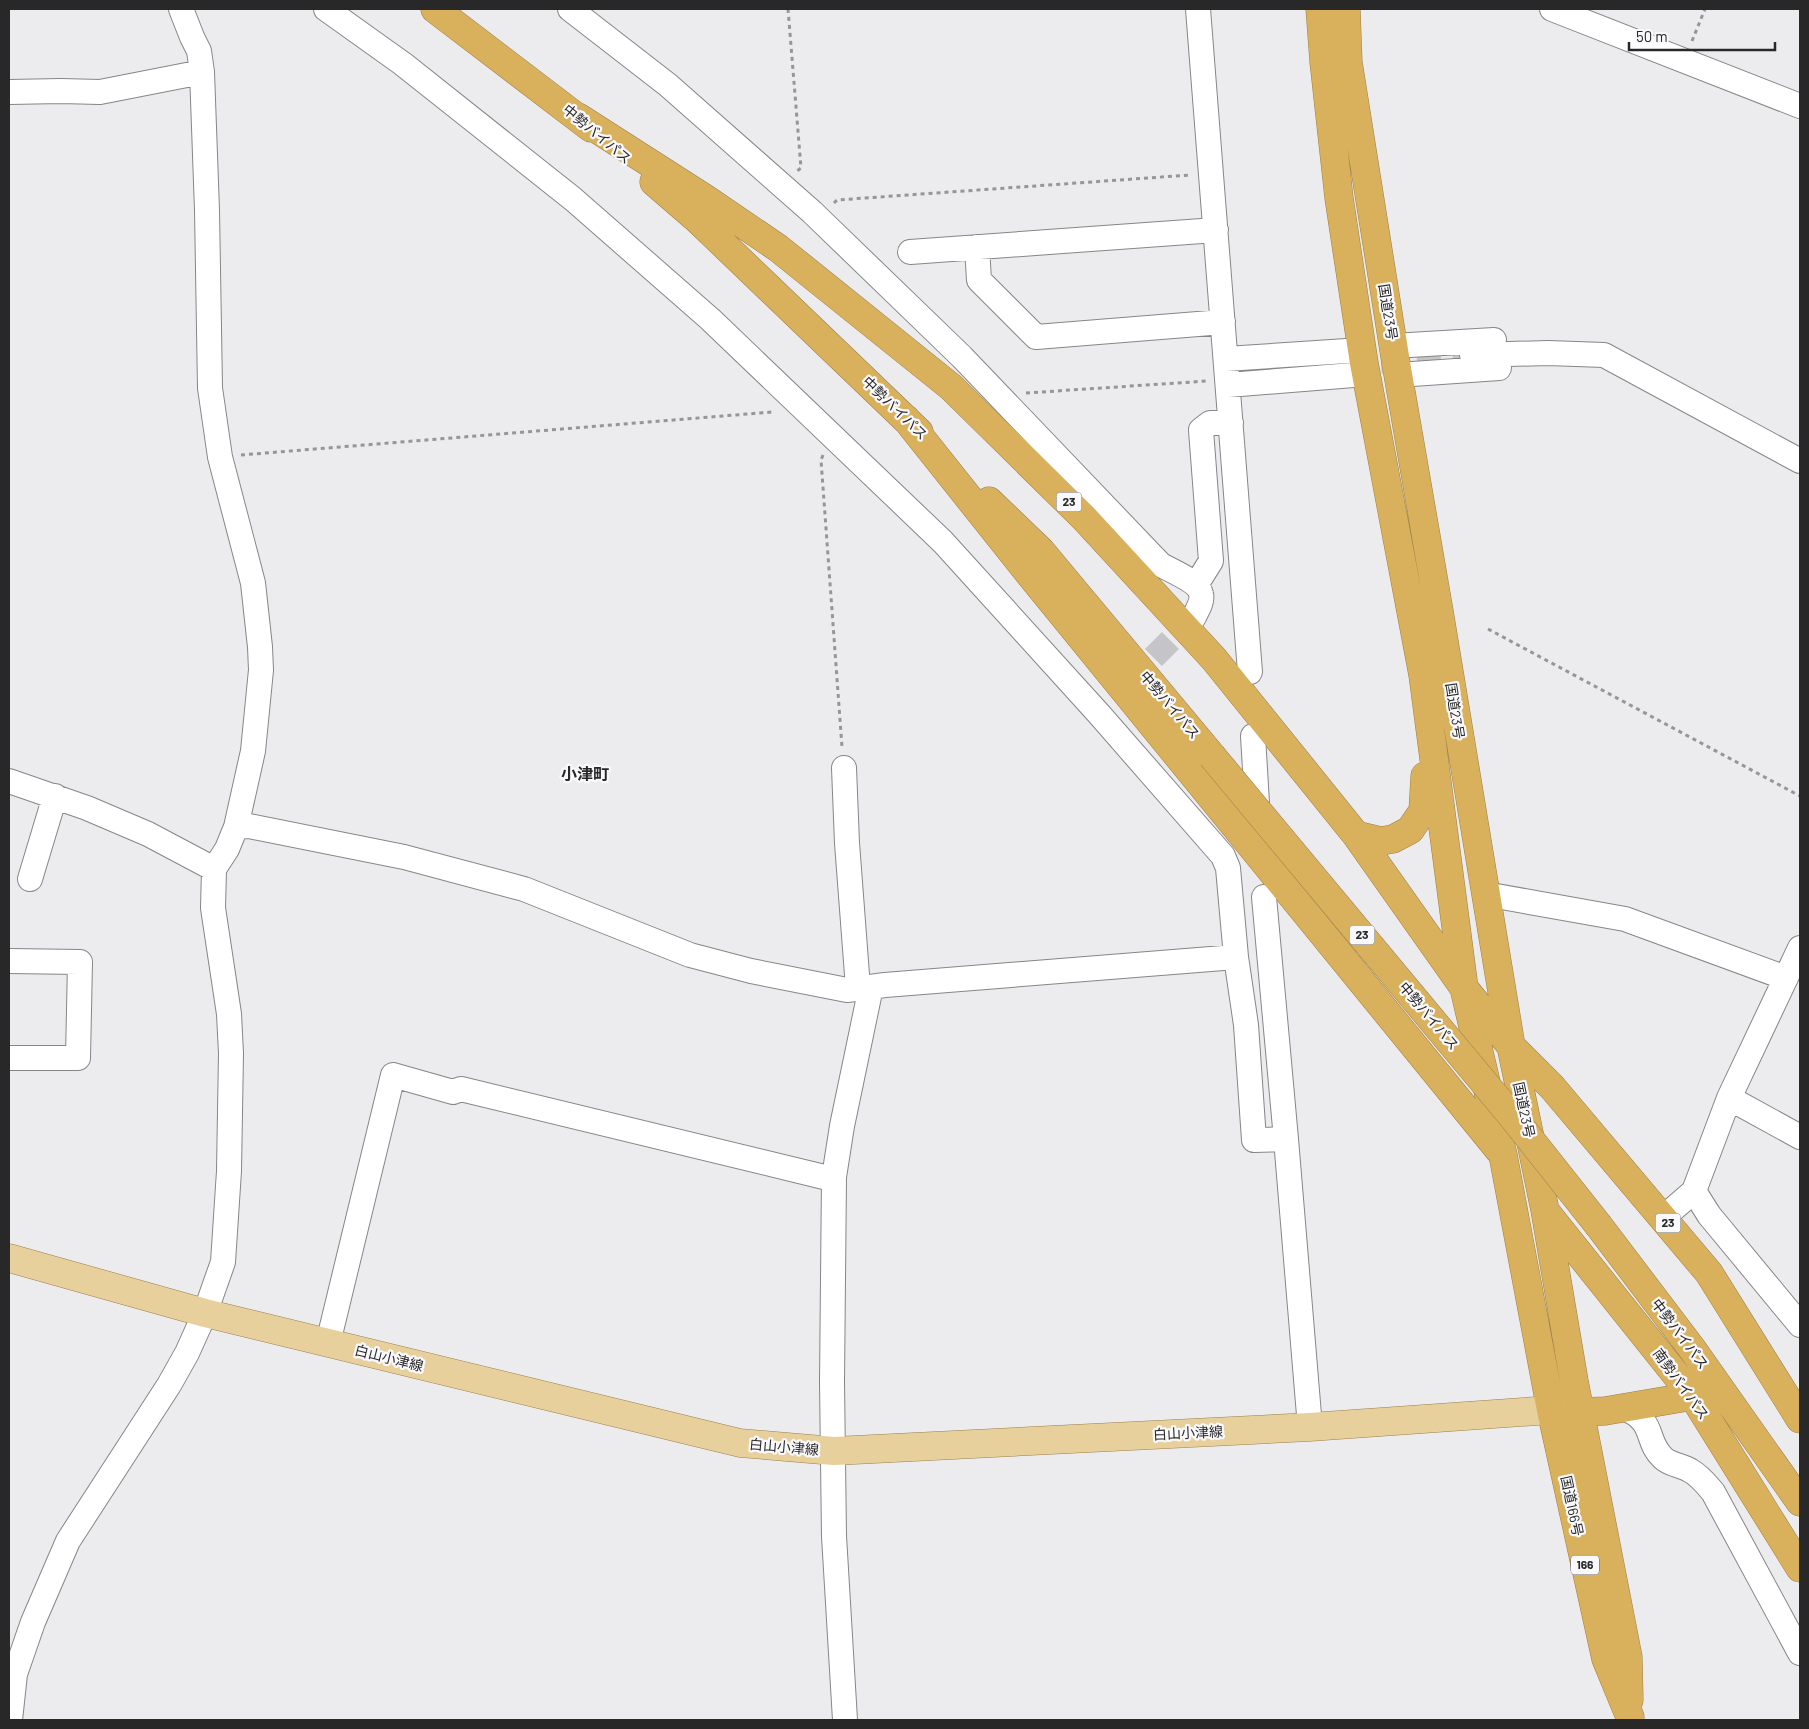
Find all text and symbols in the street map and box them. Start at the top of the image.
scale bar [1629,20,1775,52]
text: 50 m [1636,27,1668,45]
street label: 中勢バイパス [560,100,635,167]
street label: 国道23号 [1376,283,1401,341]
street label: 中勢バイパス [859,372,931,443]
road number: 23 [1056,492,1082,512]
street label: 中勢バイパス [1137,667,1204,742]
street label: 国道23号 [1443,682,1468,740]
district label: 小津町 [561,764,609,783]
road number: 23 [1350,926,1374,944]
street label: 中勢バイパス [1396,978,1463,1053]
street label: 国道23号 [1510,1080,1539,1139]
road number: 23 [1656,1214,1680,1232]
street label: 中勢バイパス [1648,1295,1712,1372]
street label: 白山小津線 [353,1341,425,1374]
street label: 南勢バイパス [1650,1345,1713,1423]
street label: 白山小津線 [1153,1422,1223,1443]
street label: 白山小津線 [748,1435,820,1458]
street label: 国道166号 [1558,1474,1587,1538]
road number: 166 [1571,1556,1599,1574]

